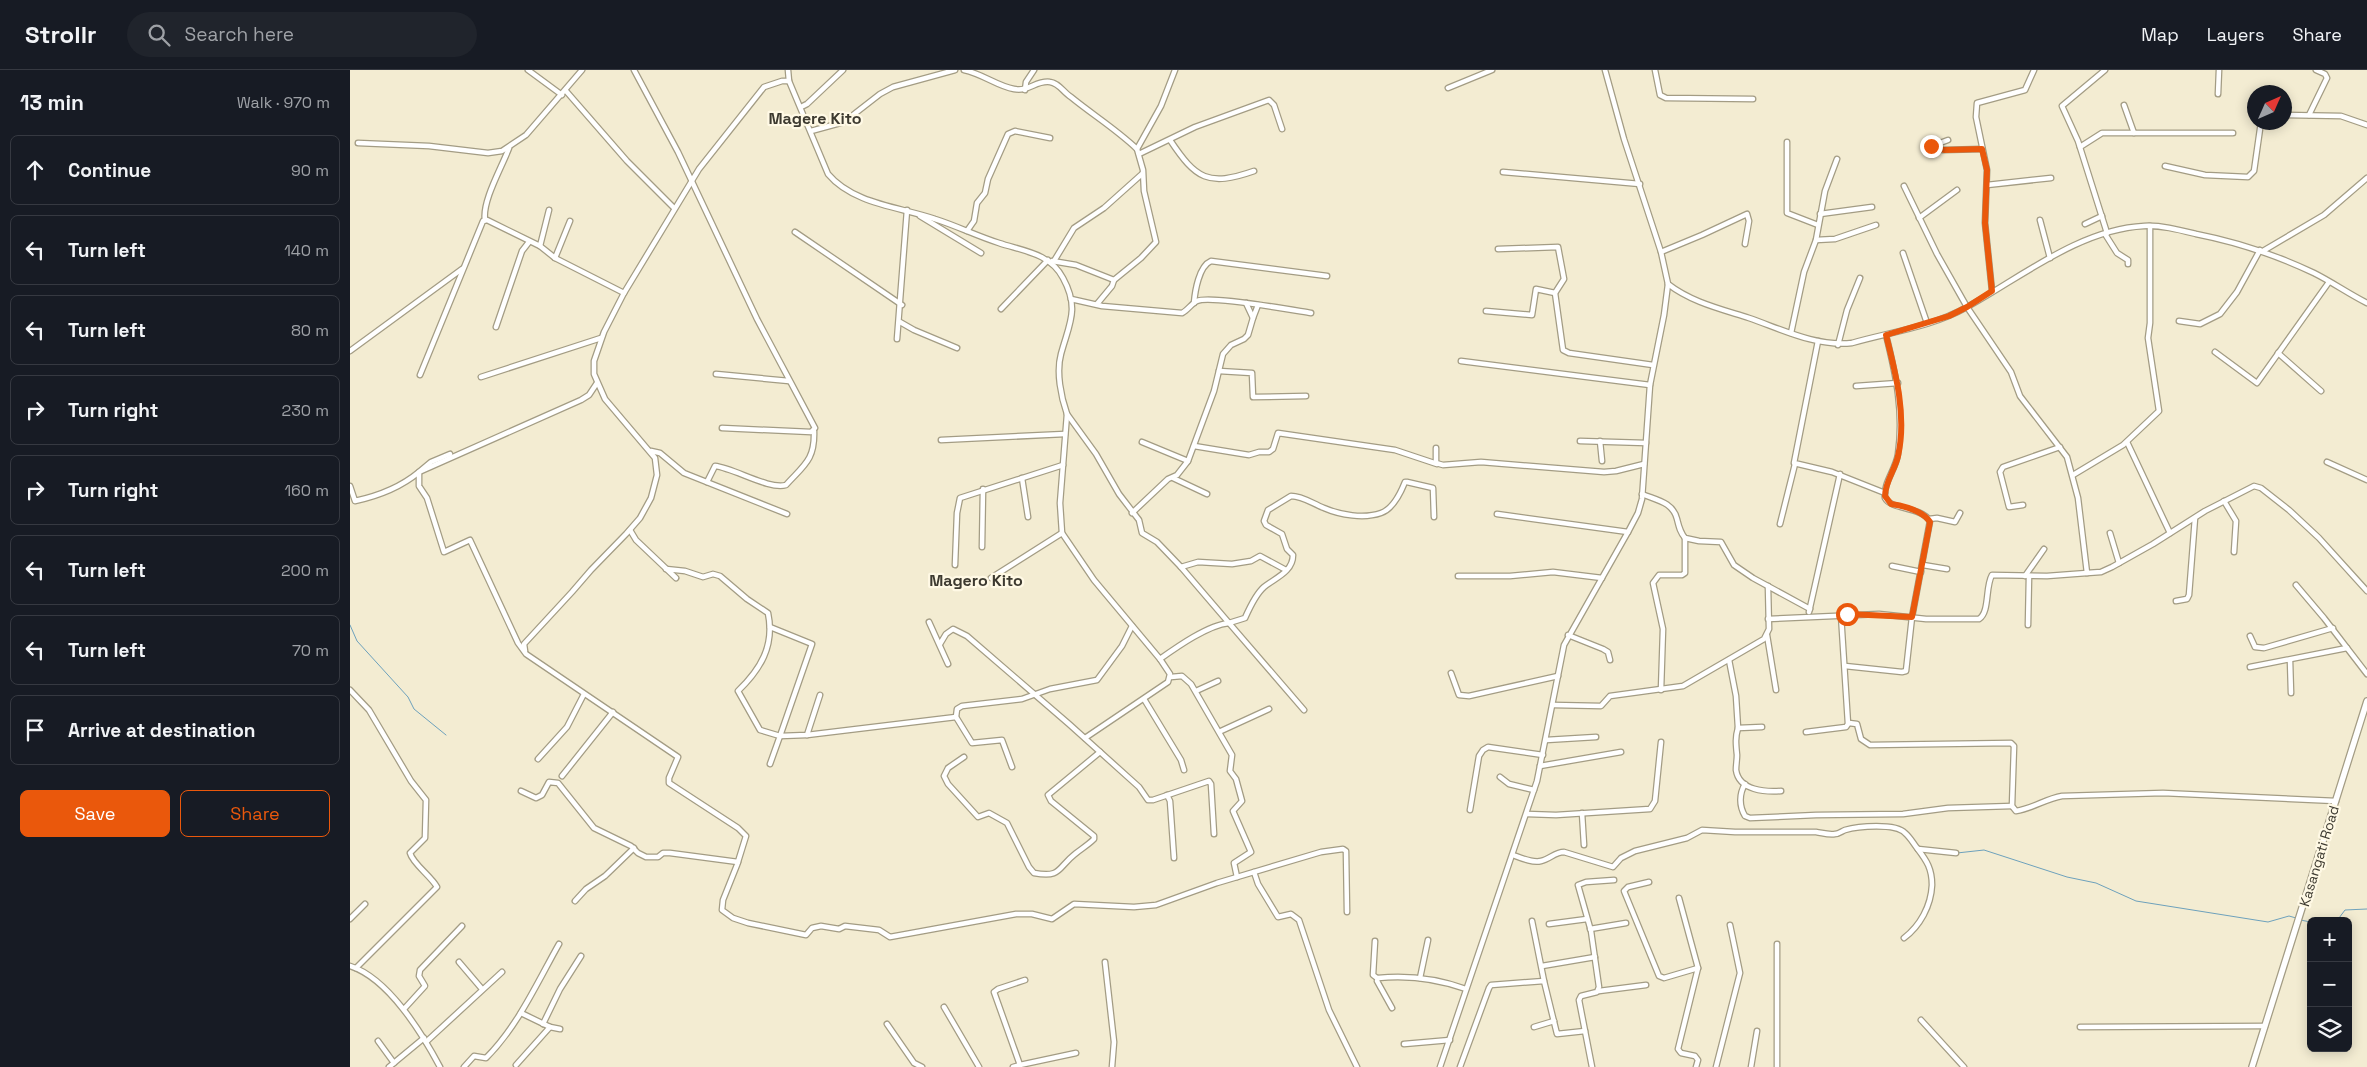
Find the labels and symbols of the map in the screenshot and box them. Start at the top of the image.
north arrow [2247,85,2292,130]
district label: Magere Kito [768,108,862,129]
route end [1920,135,1943,158]
district label: Magero Kito [929,570,1023,591]
route start [1836,603,1859,626]
street label: Kasangati Road [2295,803,2343,909]

